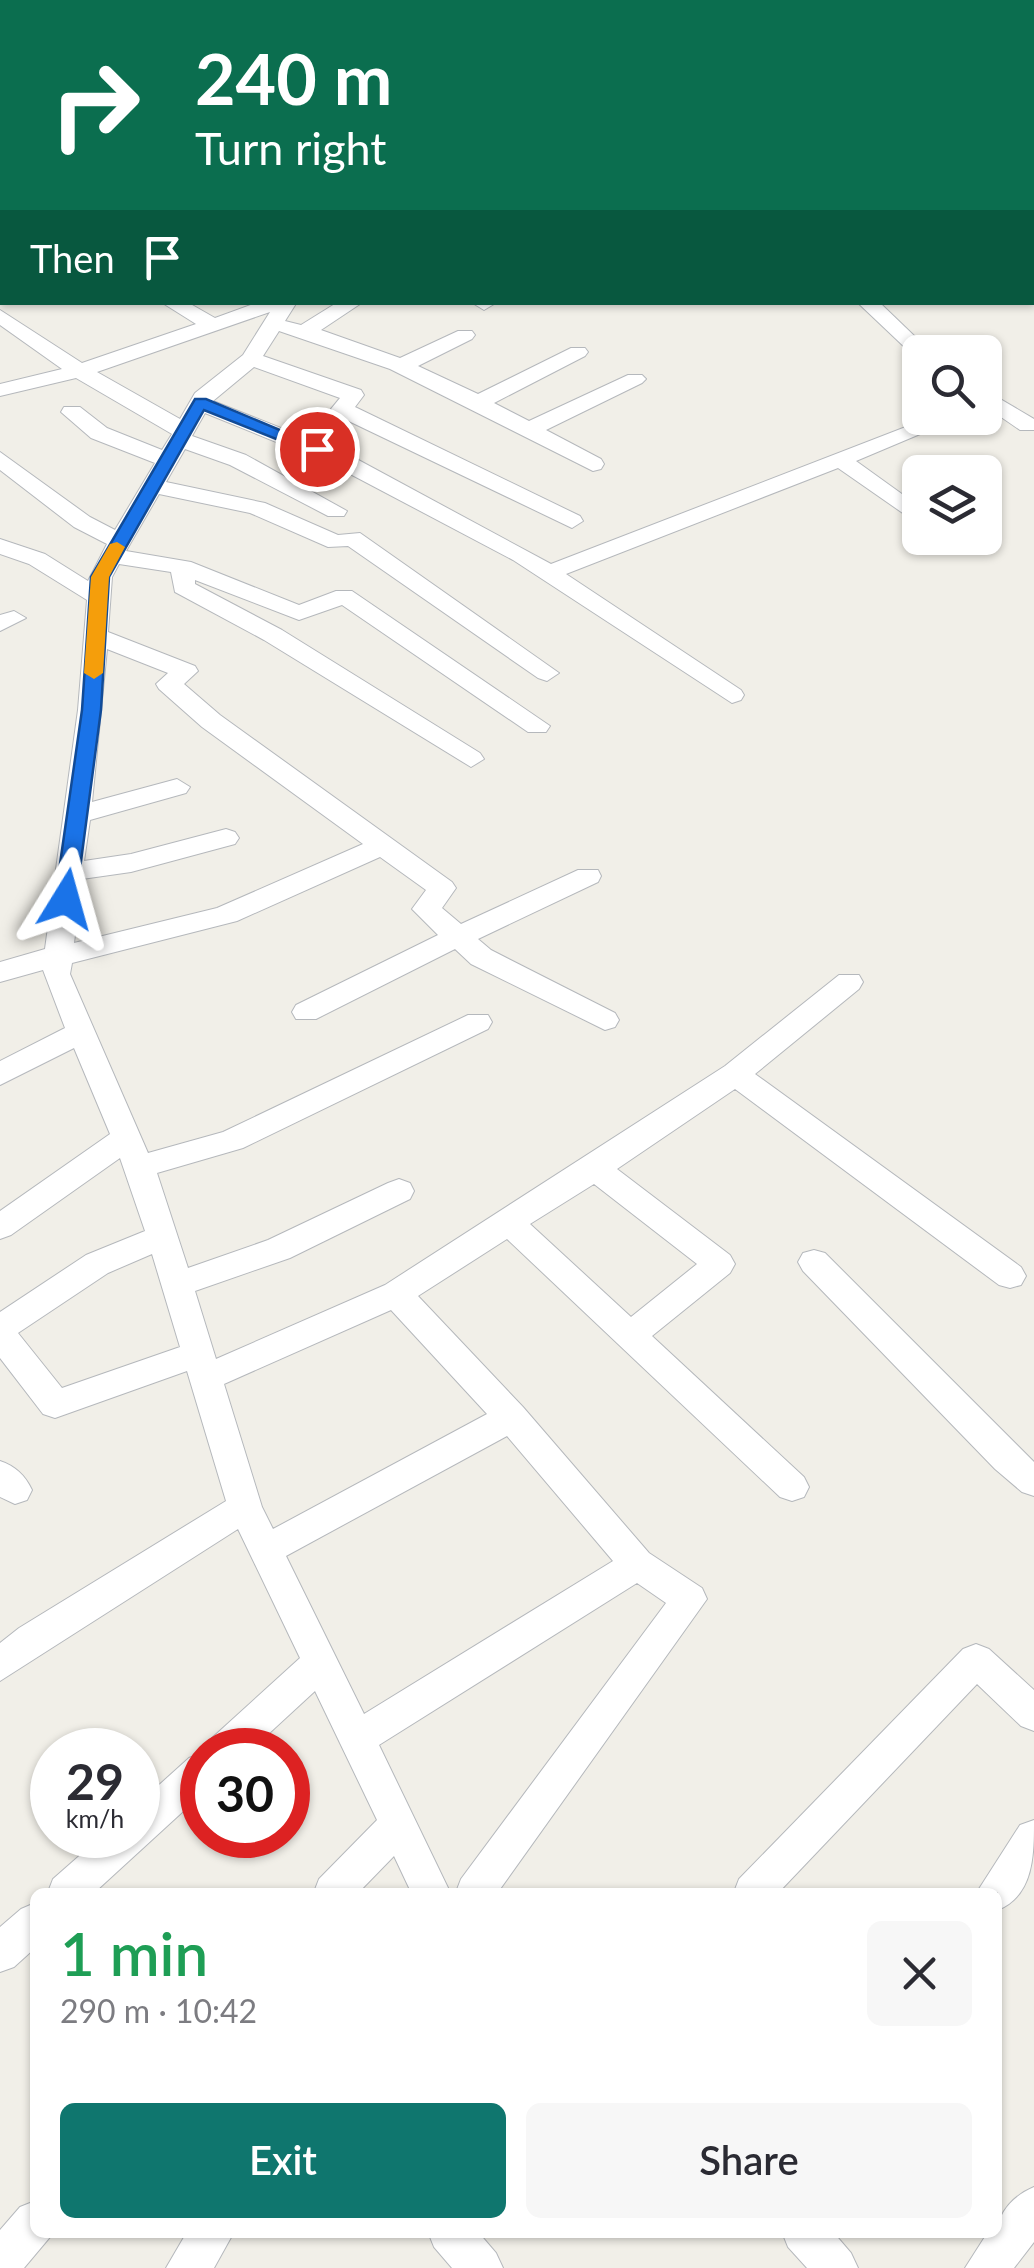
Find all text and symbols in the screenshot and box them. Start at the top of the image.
text: 240 m [195,36,392,120]
icon: right [30,40,160,170]
text: Turn right [195,121,386,175]
icon: arrive [135,230,190,285]
text: Then [30,235,115,281]
map controls [902,335,1002,555]
button: search [902,335,1002,435]
pin [275,407,360,492]
icon: arrive [290,422,345,477]
button: layers [902,455,1002,555]
position arrow [14,847,118,951]
speed limit sign: 30 [180,1728,310,1858]
text: 29 [66,1751,124,1811]
text: km/h [66,1803,124,1833]
text: 1 min [60,1917,208,1989]
button: close [867,1921,972,2026]
text: 290 m · 10:42 [60,1991,257,2030]
button: Exit [60,2103,506,2218]
button: Share [526,2103,972,2218]

